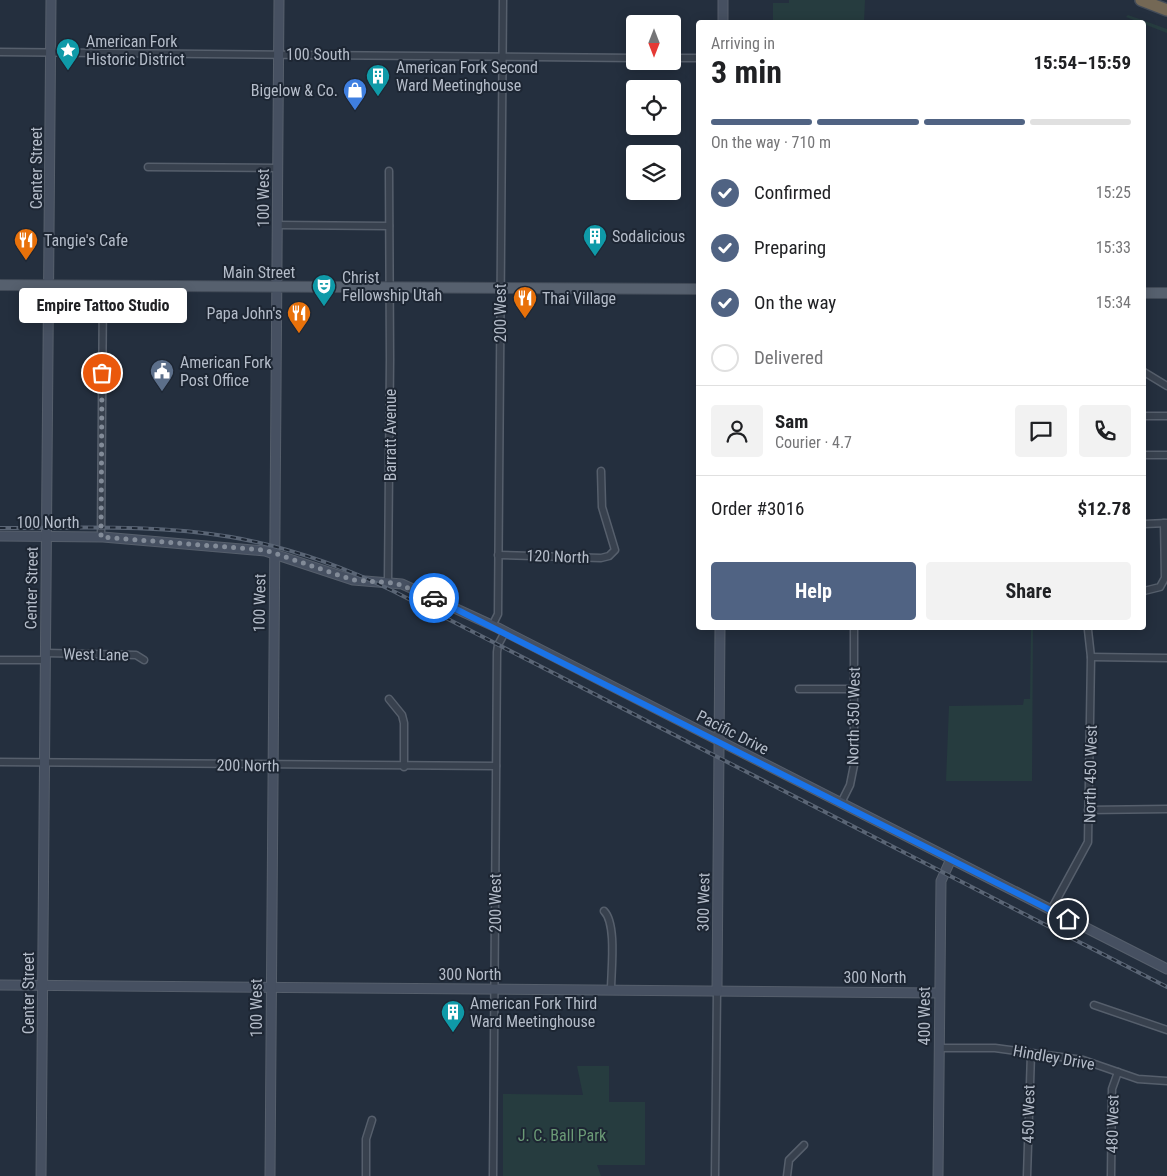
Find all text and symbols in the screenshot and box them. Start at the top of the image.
north arrow [626,15,681,70]
map controls [626,15,681,200]
place label: American Fork Historic District [86,32,185,69]
text: Arriving in [711,34,775,53]
place icon: American Fork Historic District [55,37,81,71]
street label: 100 South [286,45,350,64]
text: 15:54–15:59 [1033,51,1131,74]
text: 3 min [711,53,782,91]
place label: American Fork Second Ward Meetinghouse [396,58,538,95]
building icon: American Fork Second Ward Meetinghouse [365,63,391,97]
shop icon: Bigelow & Co. [342,77,368,111]
button: locate [626,80,681,135]
place label: Bigelow & Co. [251,81,338,100]
street label: Center Street [27,126,46,209]
text: On the way · 710 m [711,133,831,152]
button: layers [626,145,681,200]
street label: 100 West [254,168,273,227]
icon: check [711,179,739,207]
text: Confirmed [754,181,831,204]
text: 15:25 [1096,183,1131,202]
building icon: Sodalicious [582,223,608,257]
restaurant icon: Tangie's Cafe [13,227,39,261]
place label: Sodalicious [612,227,685,246]
place label: Tangie's Cafe [44,231,128,250]
icon: check [711,234,739,262]
text: Preparing [754,236,826,259]
text: 15:33 [1096,238,1131,257]
street label: Main Street [223,263,295,282]
place label: Christ Fellowship Utah [342,268,442,305]
theatre icon: Christ Fellowship Utah [311,273,337,307]
street label: 200 West [491,283,510,342]
restaurant icon: Thai Village [512,285,538,319]
callout: Empire Tattoo Studio [18,288,186,323]
place label: Thai Village [542,289,616,308]
icon: check [711,289,739,317]
text: On the way [754,291,836,314]
text: 15:34 [1096,293,1131,312]
text: Empire Tattoo Studio [36,296,170,315]
restaurant icon: Papa John's [286,300,312,334]
place label: Papa John's [206,304,282,323]
text: Delivered [754,346,823,369]
pin [81,352,123,394]
place label: American Fork Post Office [180,353,272,390]
public building icon: American Fork Post Office [149,358,175,392]
icon: bag [88,359,116,387]
street label: Barratt Avenue [381,389,400,481]
button: person [711,405,763,457]
button: chat [1015,405,1067,457]
button: phone [1079,405,1131,457]
text: Sam [775,410,808,433]
text: Courier · 4.7 [775,433,852,452]
text: Order #3016 [711,497,804,520]
text: $12.78 [1077,497,1131,520]
street label: 100 North [16,513,80,532]
street label: Center Street [21,546,42,629]
street label: 120 North [526,546,590,567]
button: Help [711,562,916,620]
button: Share [926,562,1131,620]
street label: 100 West [249,573,270,633]
courier [409,573,459,623]
icon: car [420,584,448,612]
street label: West Lane [63,644,129,665]
street label: North 350 West [843,666,864,765]
street label: Pacific Drive [694,706,772,759]
street label: North 450 West [1080,724,1101,823]
street label: 200 North [216,755,280,776]
street label: 300 West [693,872,714,932]
street label: 200 West [486,873,505,932]
pin [1047,898,1089,940]
icon: home [1054,905,1082,933]
street label: Center Street [19,951,38,1034]
street label: 300 North [438,965,502,984]
street label: 300 North [843,968,907,987]
street label: 100 West [247,978,266,1037]
street label: 400 West [915,986,934,1045]
place label: American Fork Third Ward Meetinghouse [470,994,597,1031]
building icon: American Fork Third Ward Meetinghouse [440,999,466,1033]
street label: Hindley Drive [1012,1041,1096,1074]
street label: 450 West [1018,1084,1039,1144]
street label: 480 West [1102,1094,1123,1154]
park label: J. C. Ball Park [518,1126,607,1145]

